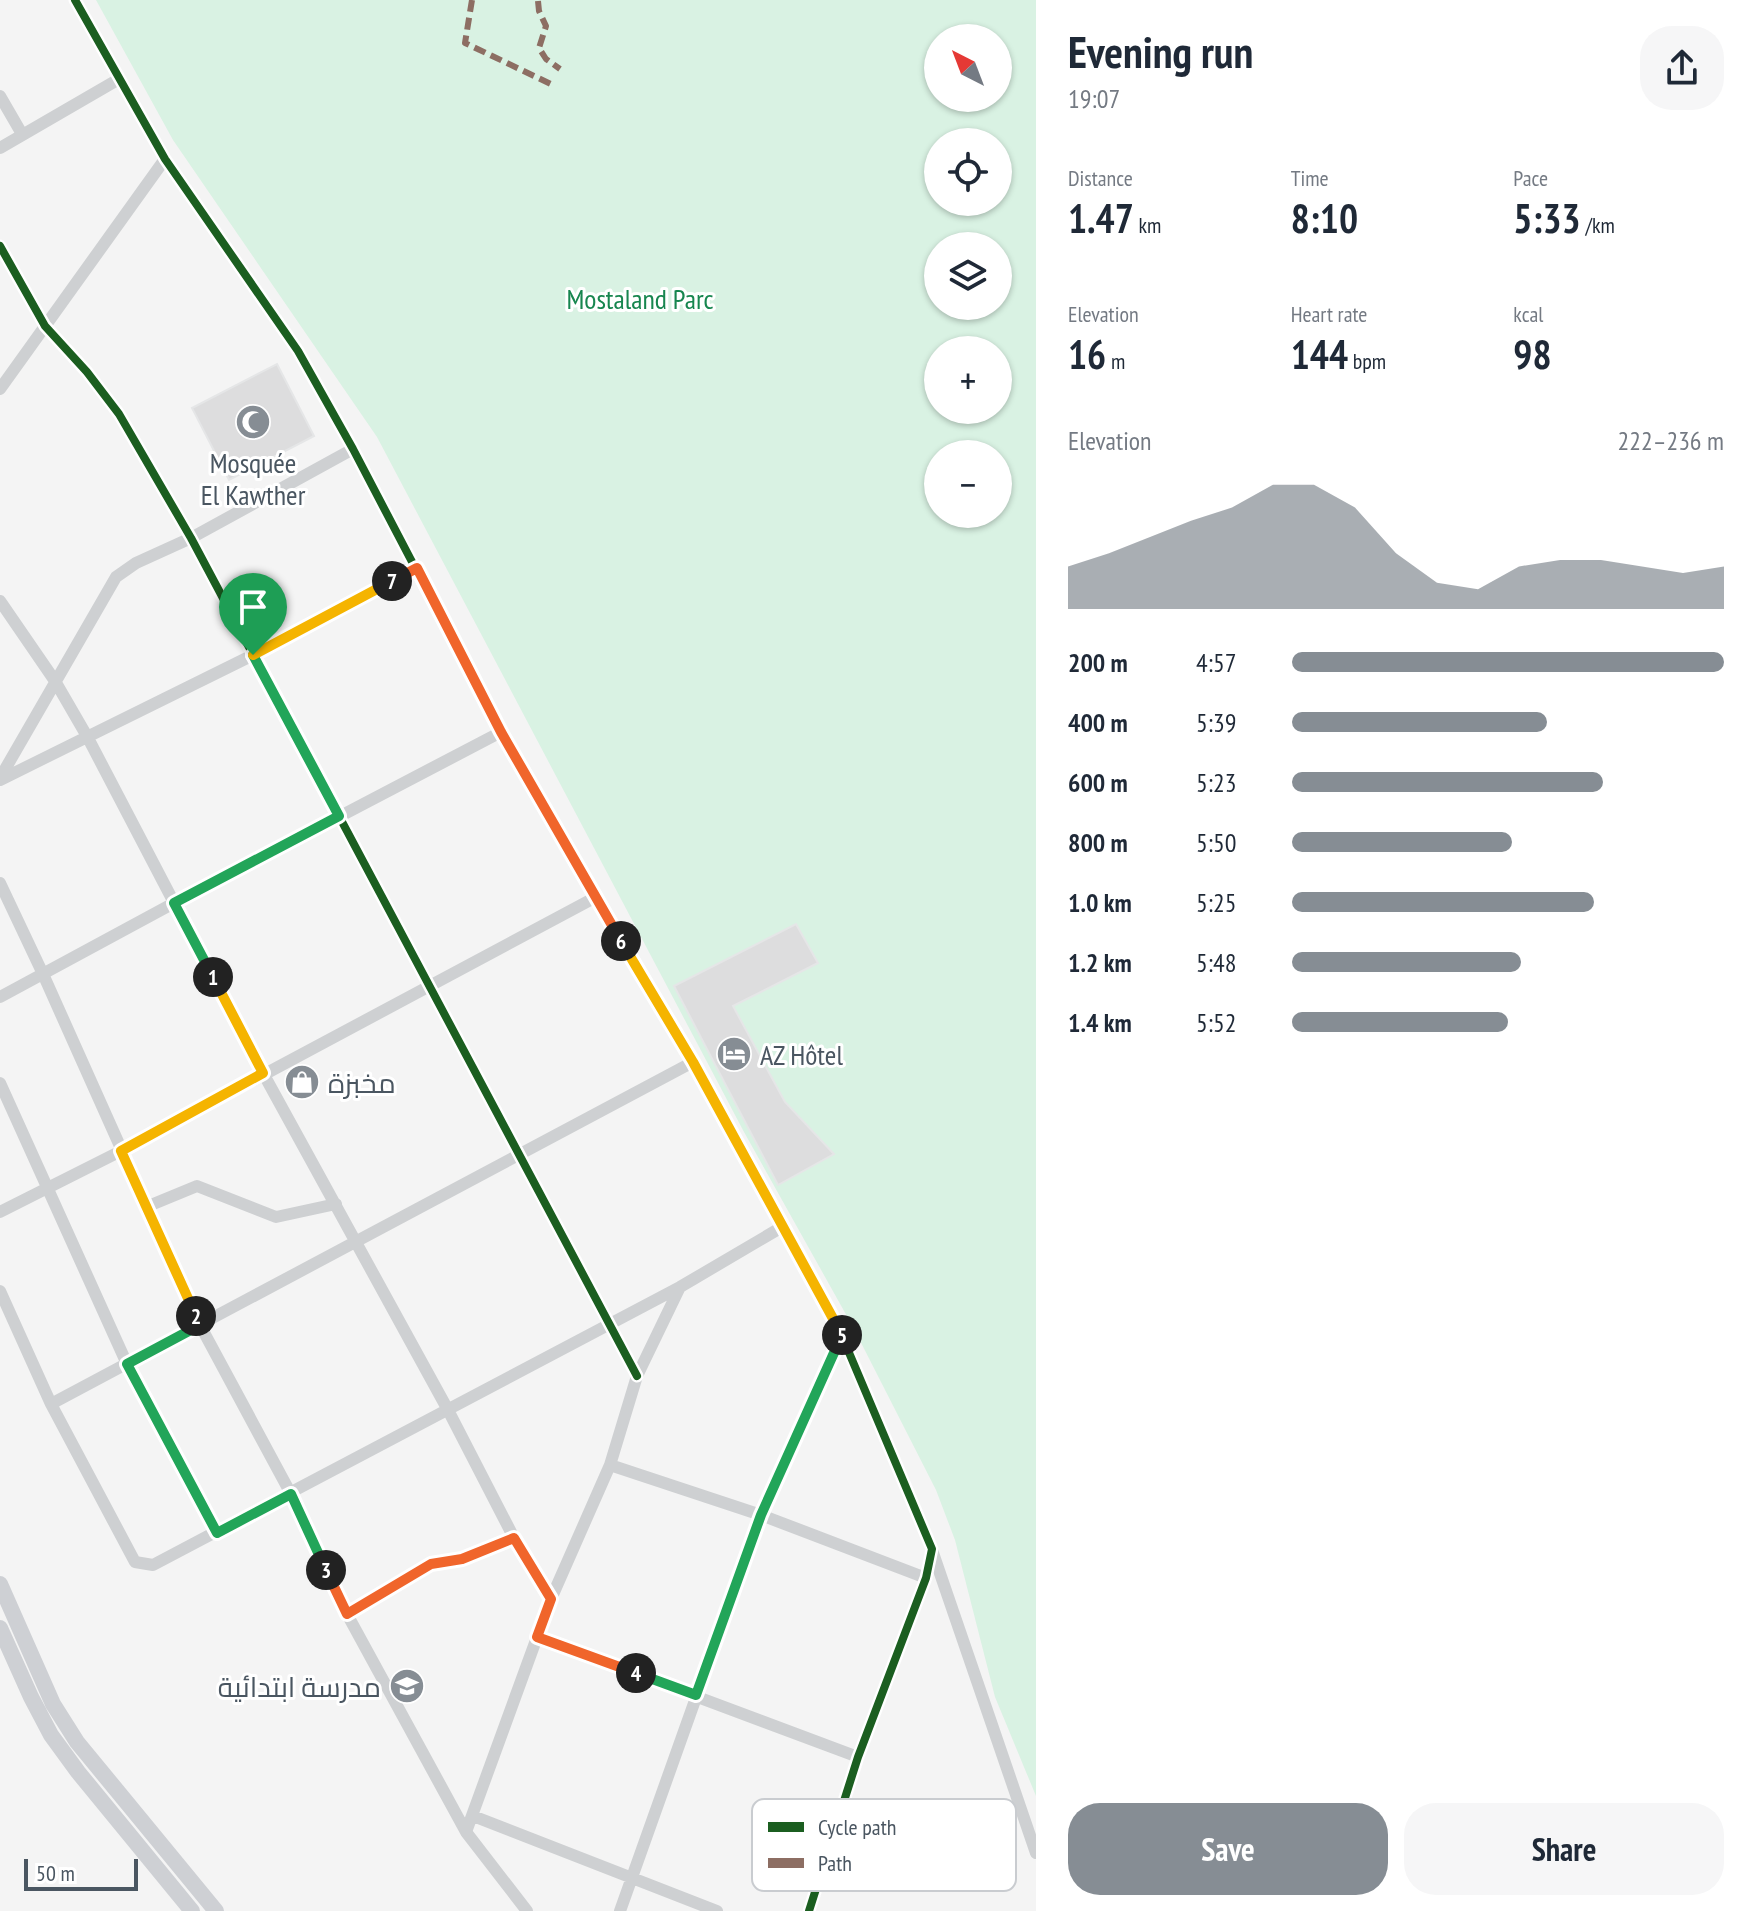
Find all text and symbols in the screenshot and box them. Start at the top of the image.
text: Evening run [1068,23,1253,80]
north arrow [924,24,1012,112]
map controls [924,24,1012,528]
button: share [1640,26,1724,110]
text: 19:07 [1068,82,1120,115]
button: locate [924,128,1012,216]
text: Distance [1068,164,1133,192]
text: Time [1291,164,1329,192]
text: Pace [1513,164,1548,192]
text: 1.47 [1068,192,1134,244]
text: 8:10 [1291,192,1358,244]
text: 5:33 [1513,192,1581,244]
text: km [1134,211,1161,239]
text: /km [1581,211,1615,239]
button: layers [924,232,1012,320]
park label: Mostaland Parc [566,280,714,317]
text: Elevation [1068,300,1139,328]
text: Heart rate [1291,300,1367,328]
text: kcal [1513,300,1543,328]
text: 16 [1068,328,1106,380]
text: 144 [1291,328,1348,380]
text: 98 [1513,328,1552,380]
button: + [924,336,1012,424]
text: m [1106,347,1125,375]
text: bpm [1348,347,1386,375]
mosque icon: Mosquée El Kawther [234,403,272,441]
text: Elevation [1068,424,1151,457]
text: 222–236 m [1618,424,1724,457]
button: − [924,440,1012,528]
place label: Mosquée El Kawther [201,444,306,513]
pin: 7 [372,561,412,601]
text: 7 [387,567,397,595]
pin [219,573,287,655]
icon: arrive [231,585,275,629]
text: 200 m [1068,646,1128,679]
text: 4:57 [1196,646,1236,679]
text: 400 m [1068,706,1128,739]
text: 5:39 [1196,706,1236,739]
text: 600 m [1068,766,1128,799]
text: 5:23 [1196,766,1236,799]
text: 800 m [1068,826,1128,859]
text: 5:50 [1196,826,1236,859]
text: 1.0 km [1068,886,1132,919]
text: 5:25 [1196,886,1236,919]
pin: 6 [601,921,641,961]
text: 6 [616,927,626,955]
text: 1.2 km [1068,946,1132,979]
text: 5:48 [1196,946,1236,979]
pin: 1 [193,957,233,997]
text: 1 [208,963,218,991]
text: 1.4 km [1068,1006,1132,1039]
text: 5:52 [1196,1006,1236,1039]
hotel icon: AZ Hôtel [715,1035,753,1073]
place label: AZ Hôtel [760,1036,843,1073]
shop icon: مخبزة [283,1063,321,1101]
place label: مخبزة [328,1064,396,1101]
pin: 2 [176,1296,216,1336]
text: 2 [191,1302,201,1330]
pin: 5 [822,1315,862,1355]
text: 5 [837,1321,847,1349]
pin: 3 [306,1550,346,1590]
text: 3 [321,1556,331,1584]
pin: 4 [616,1653,656,1693]
text: 4 [631,1659,641,1687]
school or university icon: مدرسة ابتدائية [388,1667,426,1705]
place label: مدرسة ابتدائية [218,1668,381,1705]
legend [752,1799,1016,1891]
button: Save [1068,1803,1388,1895]
button: Share [1404,1803,1724,1895]
text: Cycle path [818,1813,896,1841]
text: Path [818,1849,852,1877]
scale bar [24,1855,138,1891]
text: 50 m [36,1859,75,1887]

